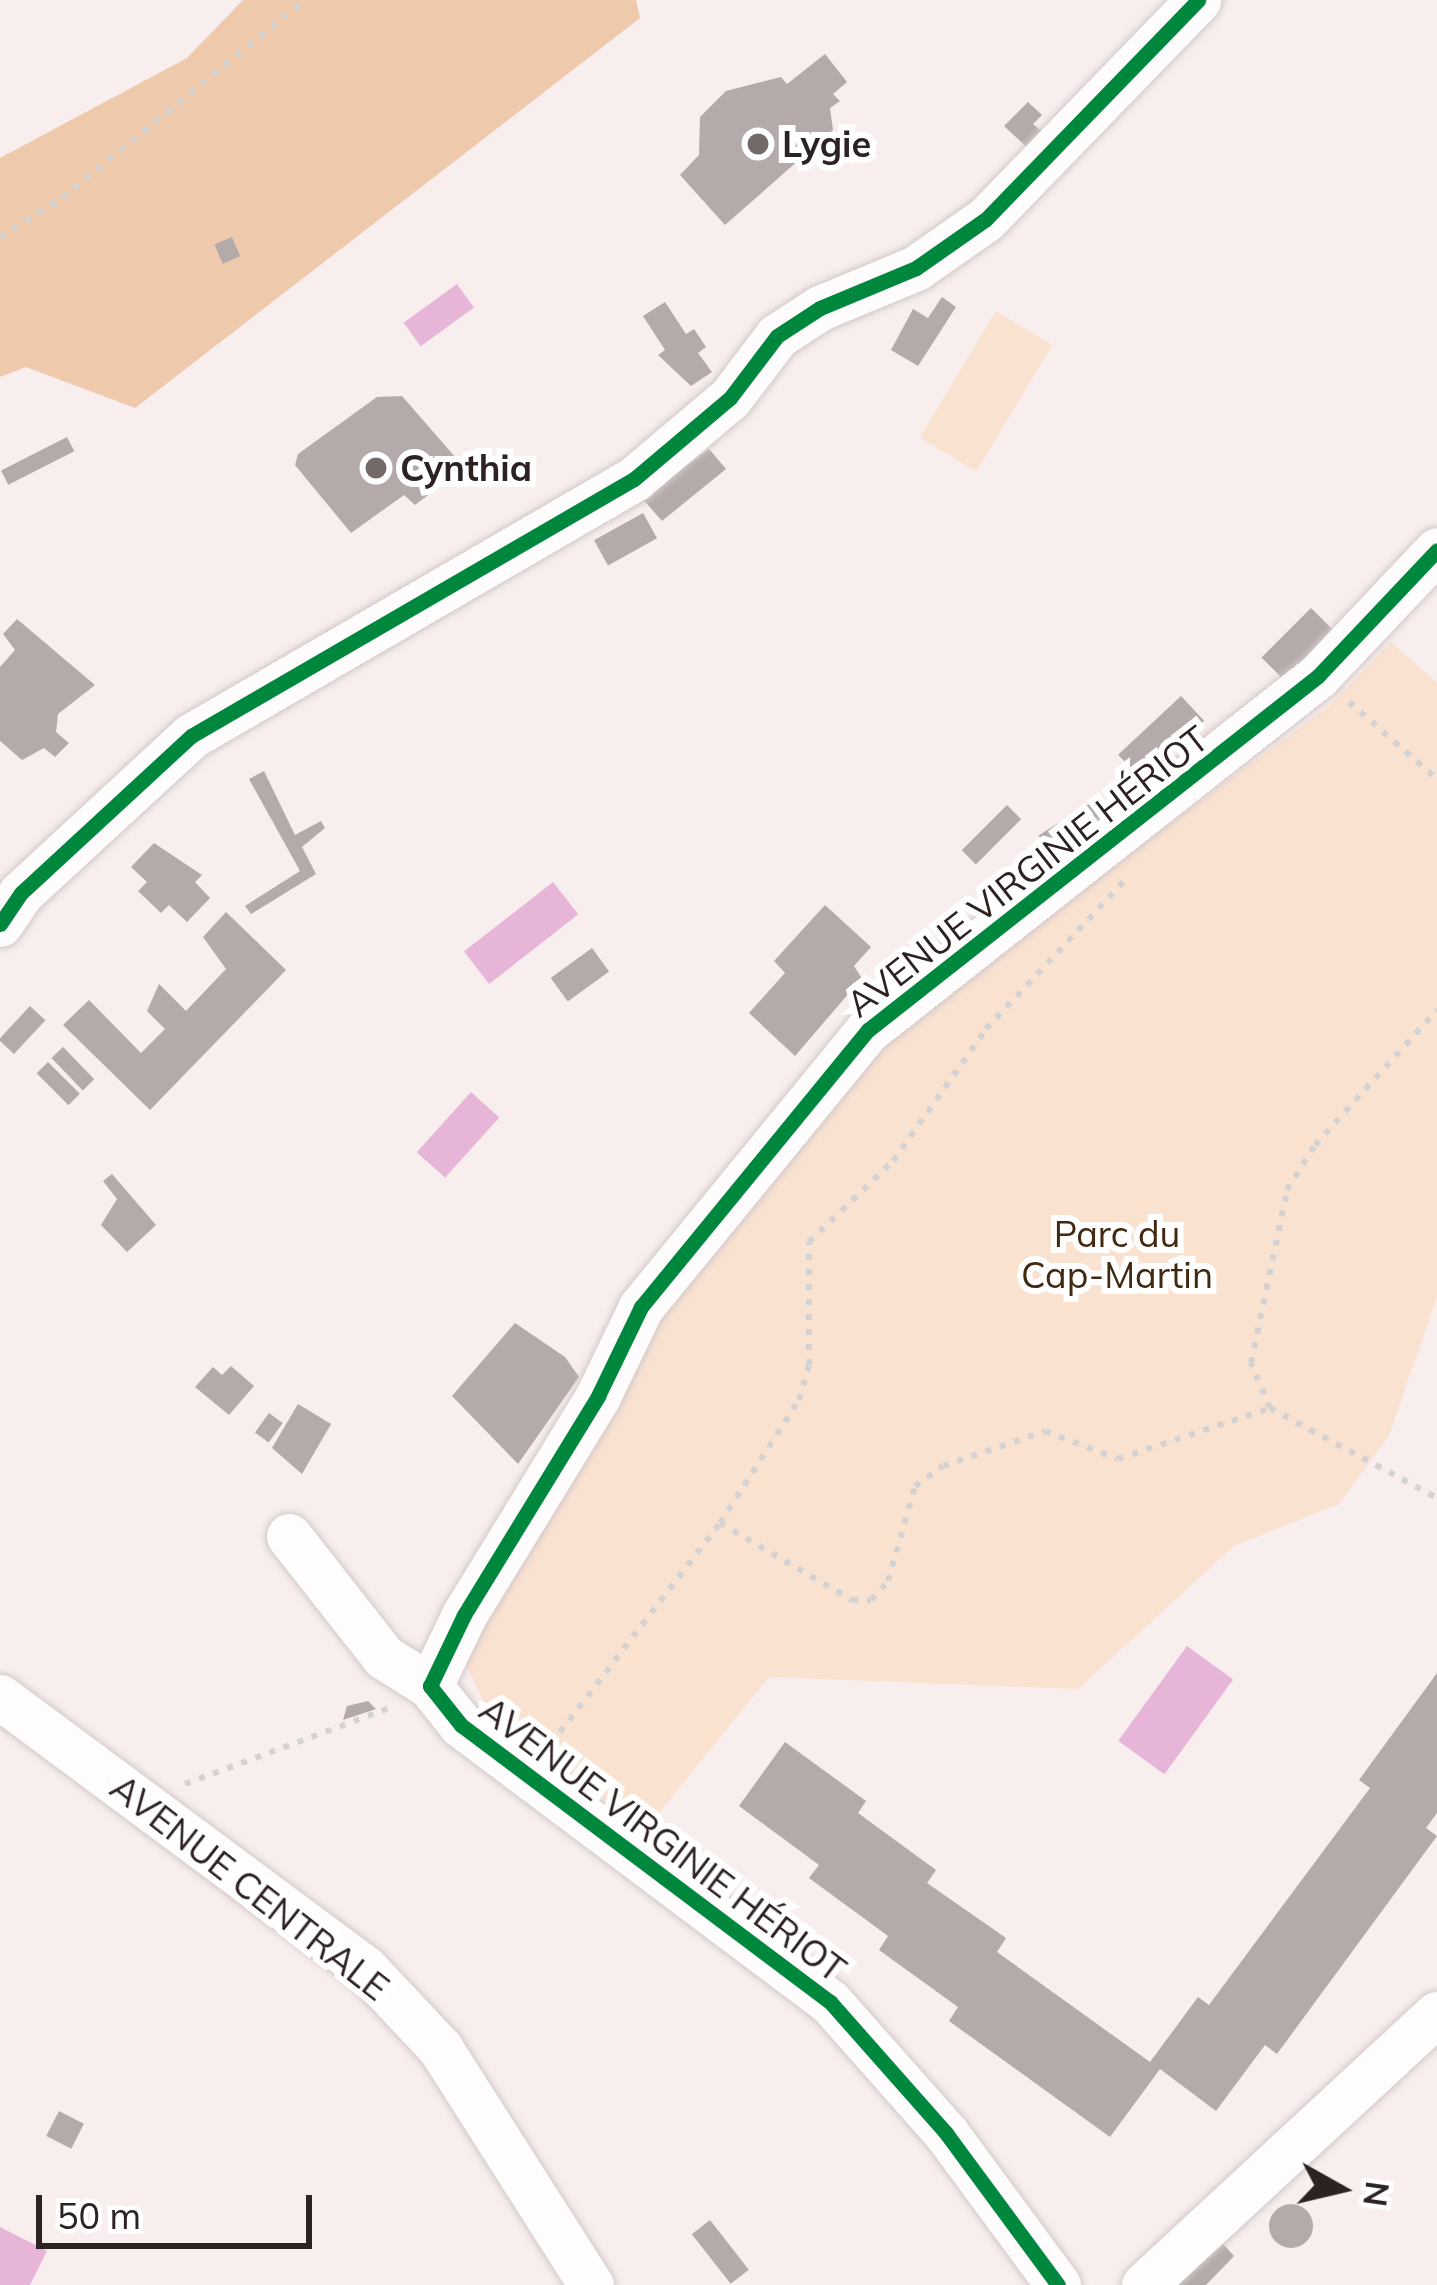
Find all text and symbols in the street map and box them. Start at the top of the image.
place label: Lygie [782,122,871,166]
marker: Lygie [745,131,771,157]
place label: Cynthia [400,446,532,490]
marker: Cynthia [363,455,389,481]
street label: AVENUE VIRGINIE HÉRIOT [838,716,1216,1026]
park label: Parc du Cap-Martin [1021,1211,1213,1296]
street label: AVENUE VIRGINIE HÉRIOT [471,1687,855,1991]
street label: AVENUE CENTRALE [102,1765,398,2009]
north arrow [1281,2129,1401,2249]
scale bar [42,2171,318,2245]
text: N [1355,2179,1399,2209]
text: 50 m [57,2193,141,2238]

